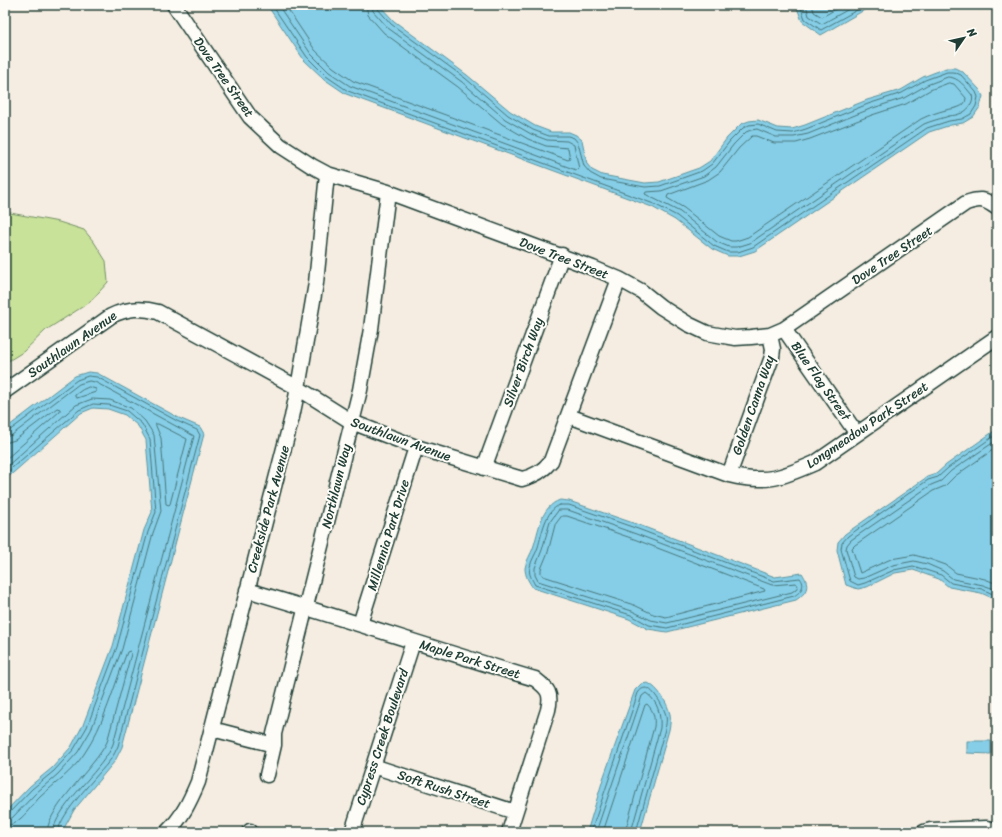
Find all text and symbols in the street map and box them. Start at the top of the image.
north arrow [944,18,984,58]
text: N [961,23,982,41]
street label: Dove Tree Street [188,32,261,122]
street label: Dove Tree Street [847,219,938,291]
street label: Dove Tree Street [516,230,612,286]
street label: Southlawn Avenue [22,304,122,384]
street label: Silver Birch Way [496,314,550,410]
street label: Blue Flag Street [785,336,857,426]
street label: Golden Canna Way [725,352,781,458]
street label: Longmeadow Park Street [801,375,933,475]
street label: Southlawn Avenue [348,410,454,468]
street label: Northlawn Way [314,441,358,531]
street label: Creekside Park Avenue [240,442,296,575]
street label: Millennia Park Drive [360,476,416,593]
street label: Maple Park Street [417,633,524,685]
street label: Cypress Creek Boulevard [349,665,415,808]
street label: Soft Rush Street [394,763,494,815]

